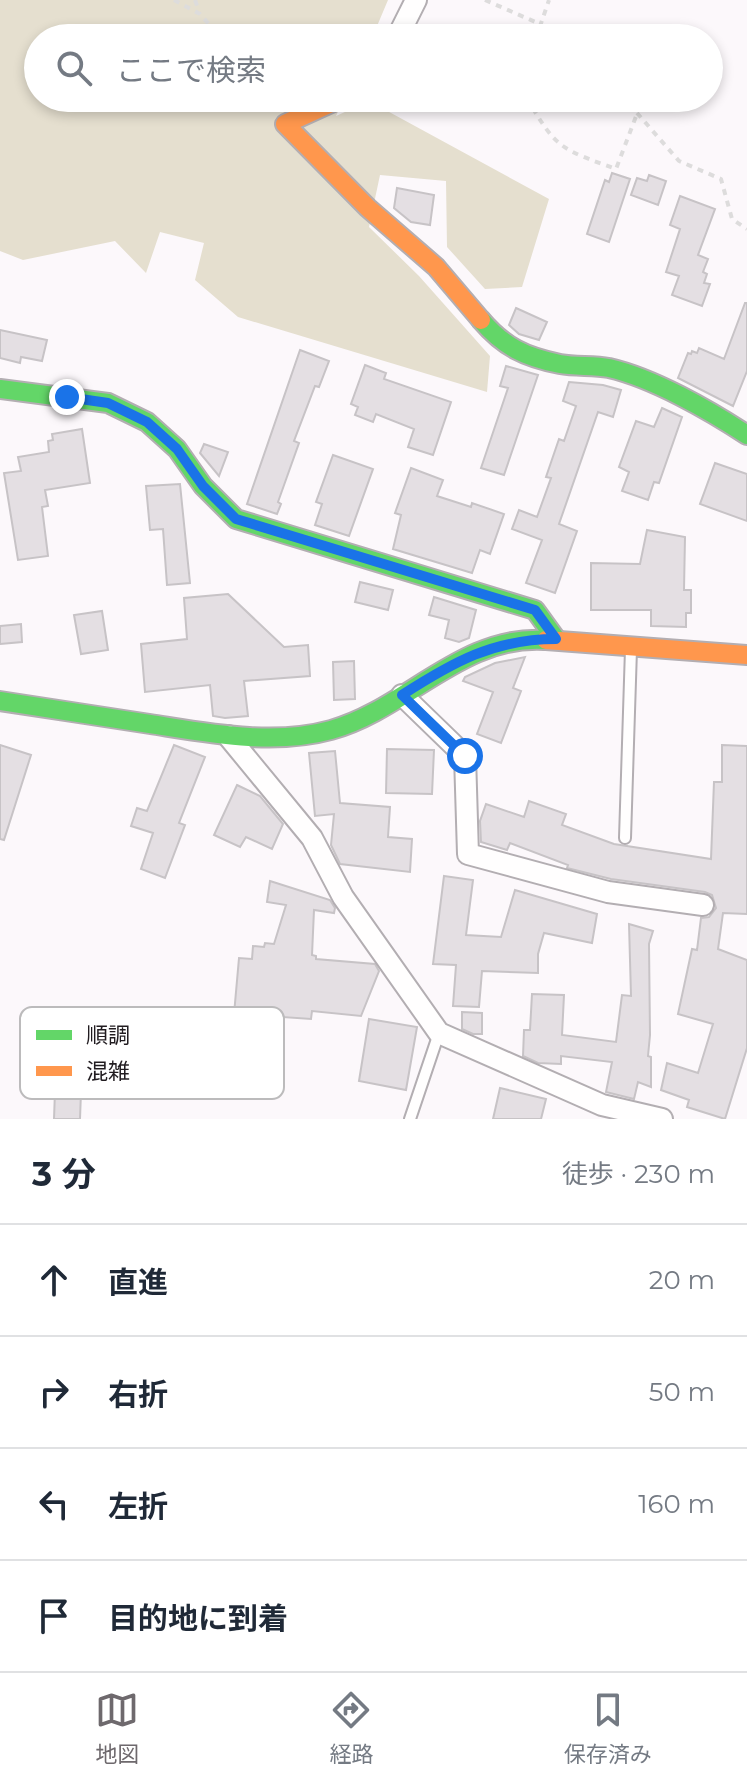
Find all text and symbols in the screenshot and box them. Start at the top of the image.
search box [24,24,723,112]
icon: search [52,46,96,90]
text: ここで検索 [116,52,266,89]
route end [49,379,85,415]
route start [447,738,483,774]
legend [20,1007,284,1099]
text: 順調 [86,1022,130,1049]
text: 混雑 [86,1058,130,1085]
text: 3 分 [32,1153,96,1195]
text: 徒歩 · 230 m [562,1158,715,1190]
icon: ahead [32,1258,76,1302]
text: 直進 [108,1264,168,1301]
text: 20 m [649,1264,715,1296]
icon: right [32,1370,76,1414]
text: 右折 [108,1376,168,1413]
text: 50 m [649,1376,715,1408]
icon: left [32,1482,76,1526]
text: 左折 [108,1488,168,1525]
text: 160 m [638,1488,715,1520]
icon: arrive [32,1594,76,1638]
text: 目的地に到着 [108,1600,288,1637]
tab: 地図 [95,1688,139,1768]
tab: 経路 [329,1688,374,1768]
tab: 保存済み [564,1688,652,1768]

